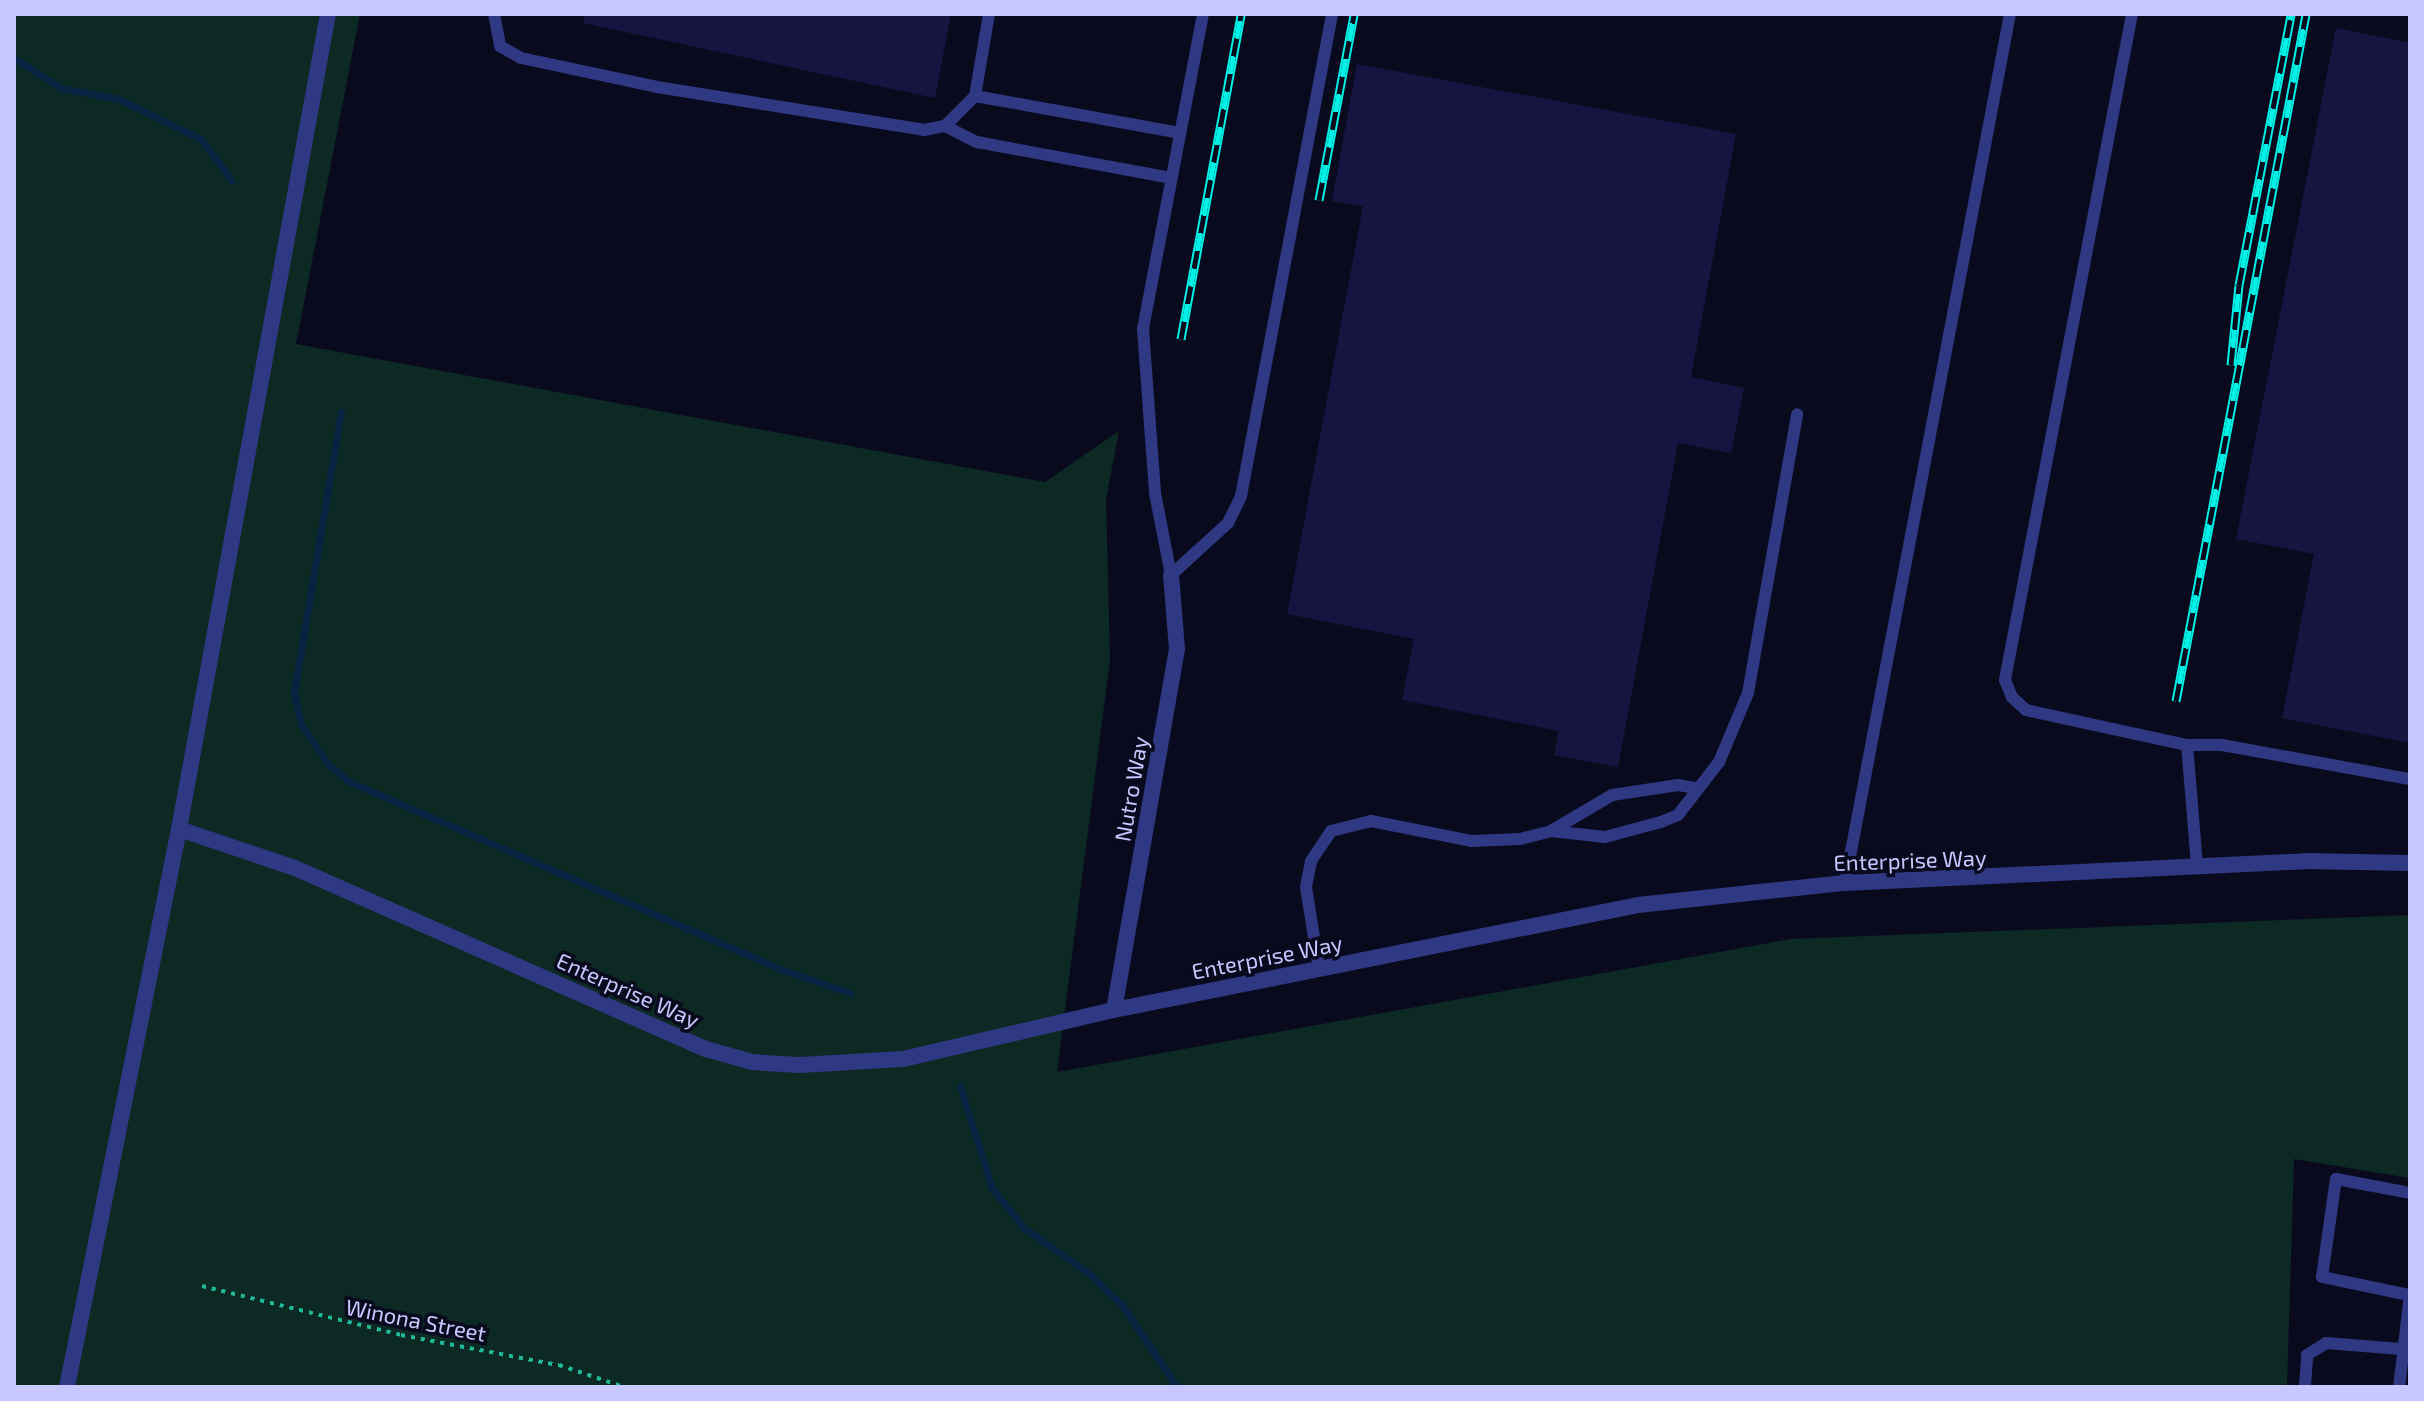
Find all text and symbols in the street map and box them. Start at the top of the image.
street label: Nutro Way [1109,734,1153,844]
street label: Enterprise Way [1833,844,1987,876]
street label: Enterprise Way [1189,929,1345,985]
street label: Enterprise Way [553,947,703,1033]
street label: Winona Street [344,1293,488,1347]

